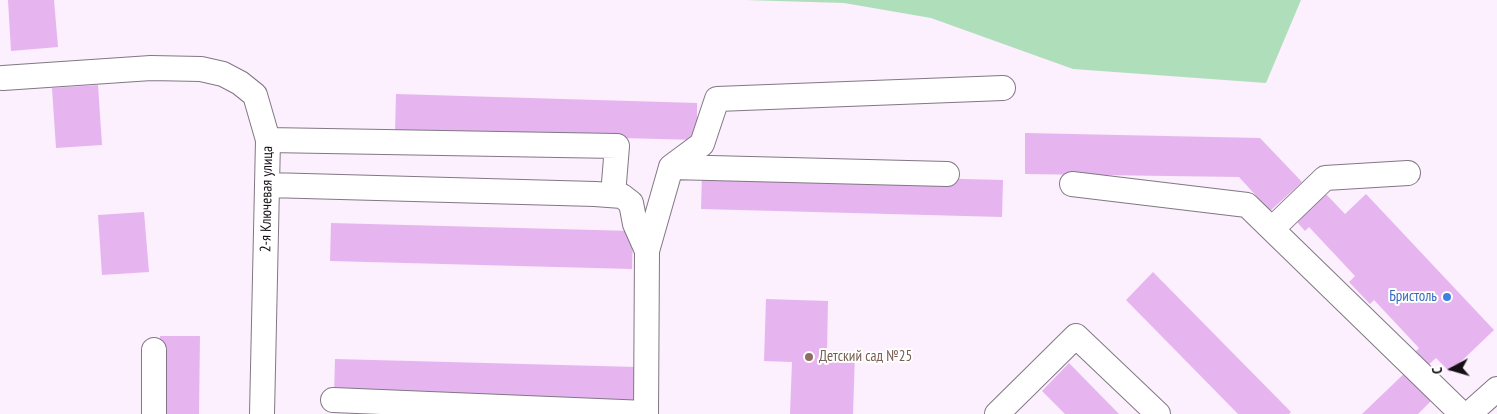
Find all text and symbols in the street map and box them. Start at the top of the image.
street label: 2-я Ключевая улица [257,146,277,252]
place label: Бристоль [1389,288,1437,306]
marker: Бристоль [1441,291,1453,303]
north arrow [1427,344,1477,394]
place label: Детский сад №25 [819,348,912,366]
marker: Детский сад №25 [803,351,815,363]
text: С [1428,366,1446,375]

